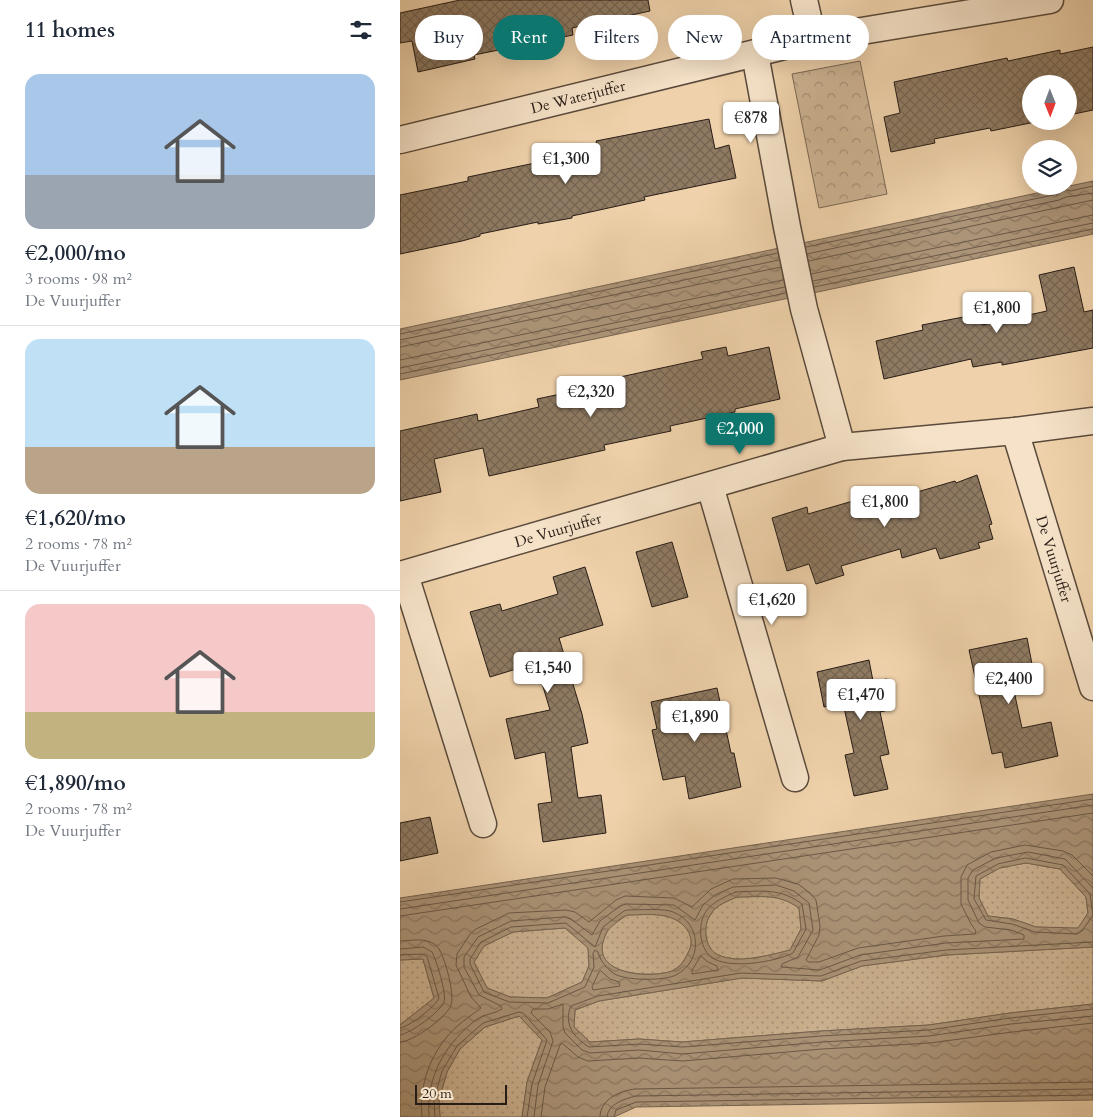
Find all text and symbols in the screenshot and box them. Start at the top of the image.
chip: Buy [415,15,483,60]
chip: Rent [493,15,565,60]
chip: Filters [575,15,658,60]
chip: New [668,15,742,60]
chip: Apartment [752,15,869,60]
text: 11 homes [25,16,115,45]
icon: filters [347,16,375,44]
street label: De Waterjuffer [529,75,628,118]
north arrow [1022,75,1078,130]
map controls [1022,75,1077,195]
pin: €878 [721,102,781,144]
icon: home [155,106,245,196]
text: €878 [734,107,768,129]
button: layers [1022,140,1077,195]
pin: €1,300 [525,142,607,185]
text: €1,300 [543,148,590,170]
text: €2,000/mo [25,239,126,268]
text: 3 rooms · 98 m² [25,268,132,290]
text: De Vuurjuffer [25,290,121,312]
pin: €1,800 [956,292,1038,334]
text: €1,800 [974,297,1021,319]
icon: home [155,372,245,462]
pin: €2,320 [550,376,632,418]
text: €2,320 [568,381,615,403]
pin: €2,000 [699,412,781,455]
text: €2,000 [717,418,764,440]
pin: €1,800 [844,486,926,528]
text: €1,800 [862,491,909,513]
text: €1,620/mo [25,504,126,533]
street label: De Vuurjuffer [512,508,604,552]
street label: De Vuurjuffer [1031,513,1077,605]
text: 2 rooms · 78 m² [25,533,132,555]
text: De Vuurjuffer [25,555,121,577]
pin: €1,620 [731,584,813,626]
text: €1,620 [749,589,796,611]
icon: home [155,637,245,727]
pin: €1,540 [507,652,589,694]
text: €1,540 [525,657,572,679]
pin: €2,400 [968,662,1050,705]
text: €2,400 [986,668,1033,690]
pin: €1,470 [820,678,902,721]
text: €1,470 [838,684,885,706]
pin: €1,890 [654,700,736,743]
text: €1,890 [672,706,719,728]
text: €1,890/mo [25,769,126,798]
text: 2 rooms · 78 m² [25,798,132,820]
text: De Vuurjuffer [25,820,121,842]
scale bar [415,1082,508,1105]
text: 20 m [422,1084,452,1103]

